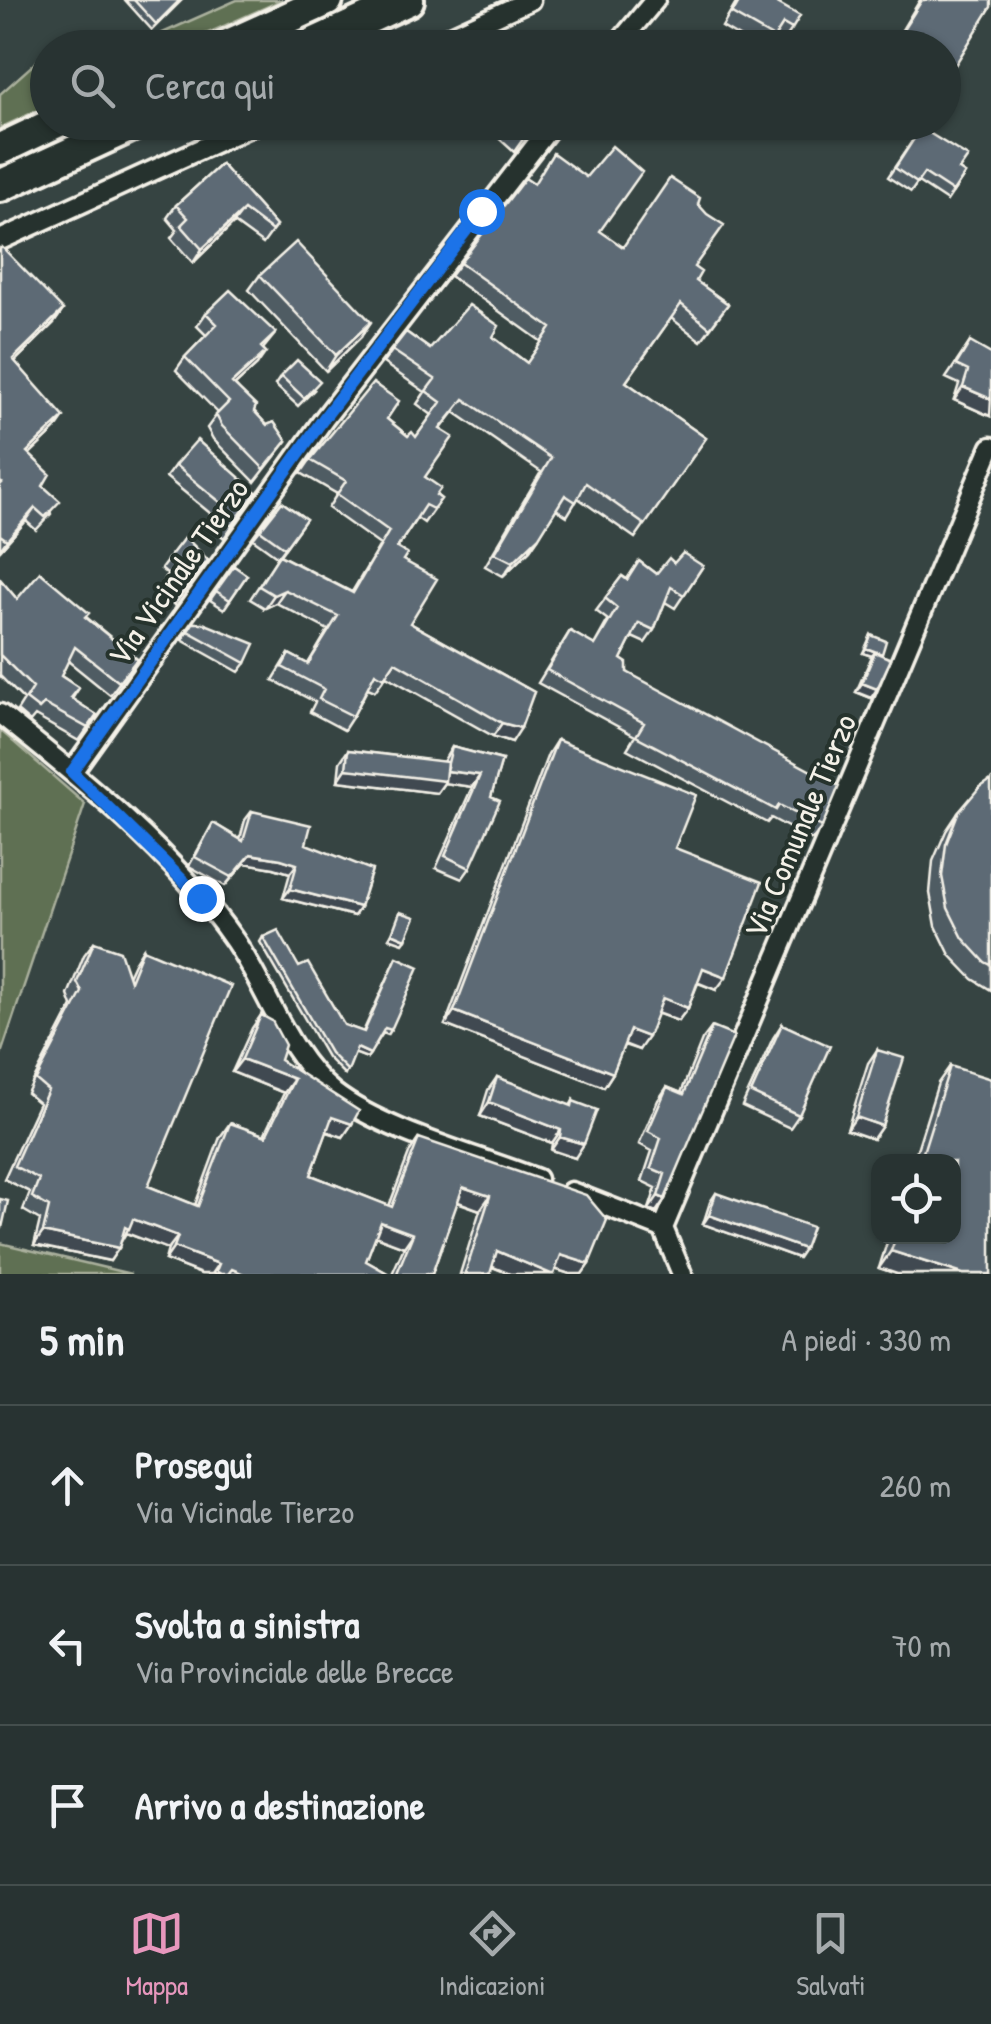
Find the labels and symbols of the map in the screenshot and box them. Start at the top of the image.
route start [459,189,505,235]
street label: Via Vicinale Tierzo [97,470,258,674]
street label: Via Comunale Tierzo [733,707,866,944]
route end [179,876,225,922]

